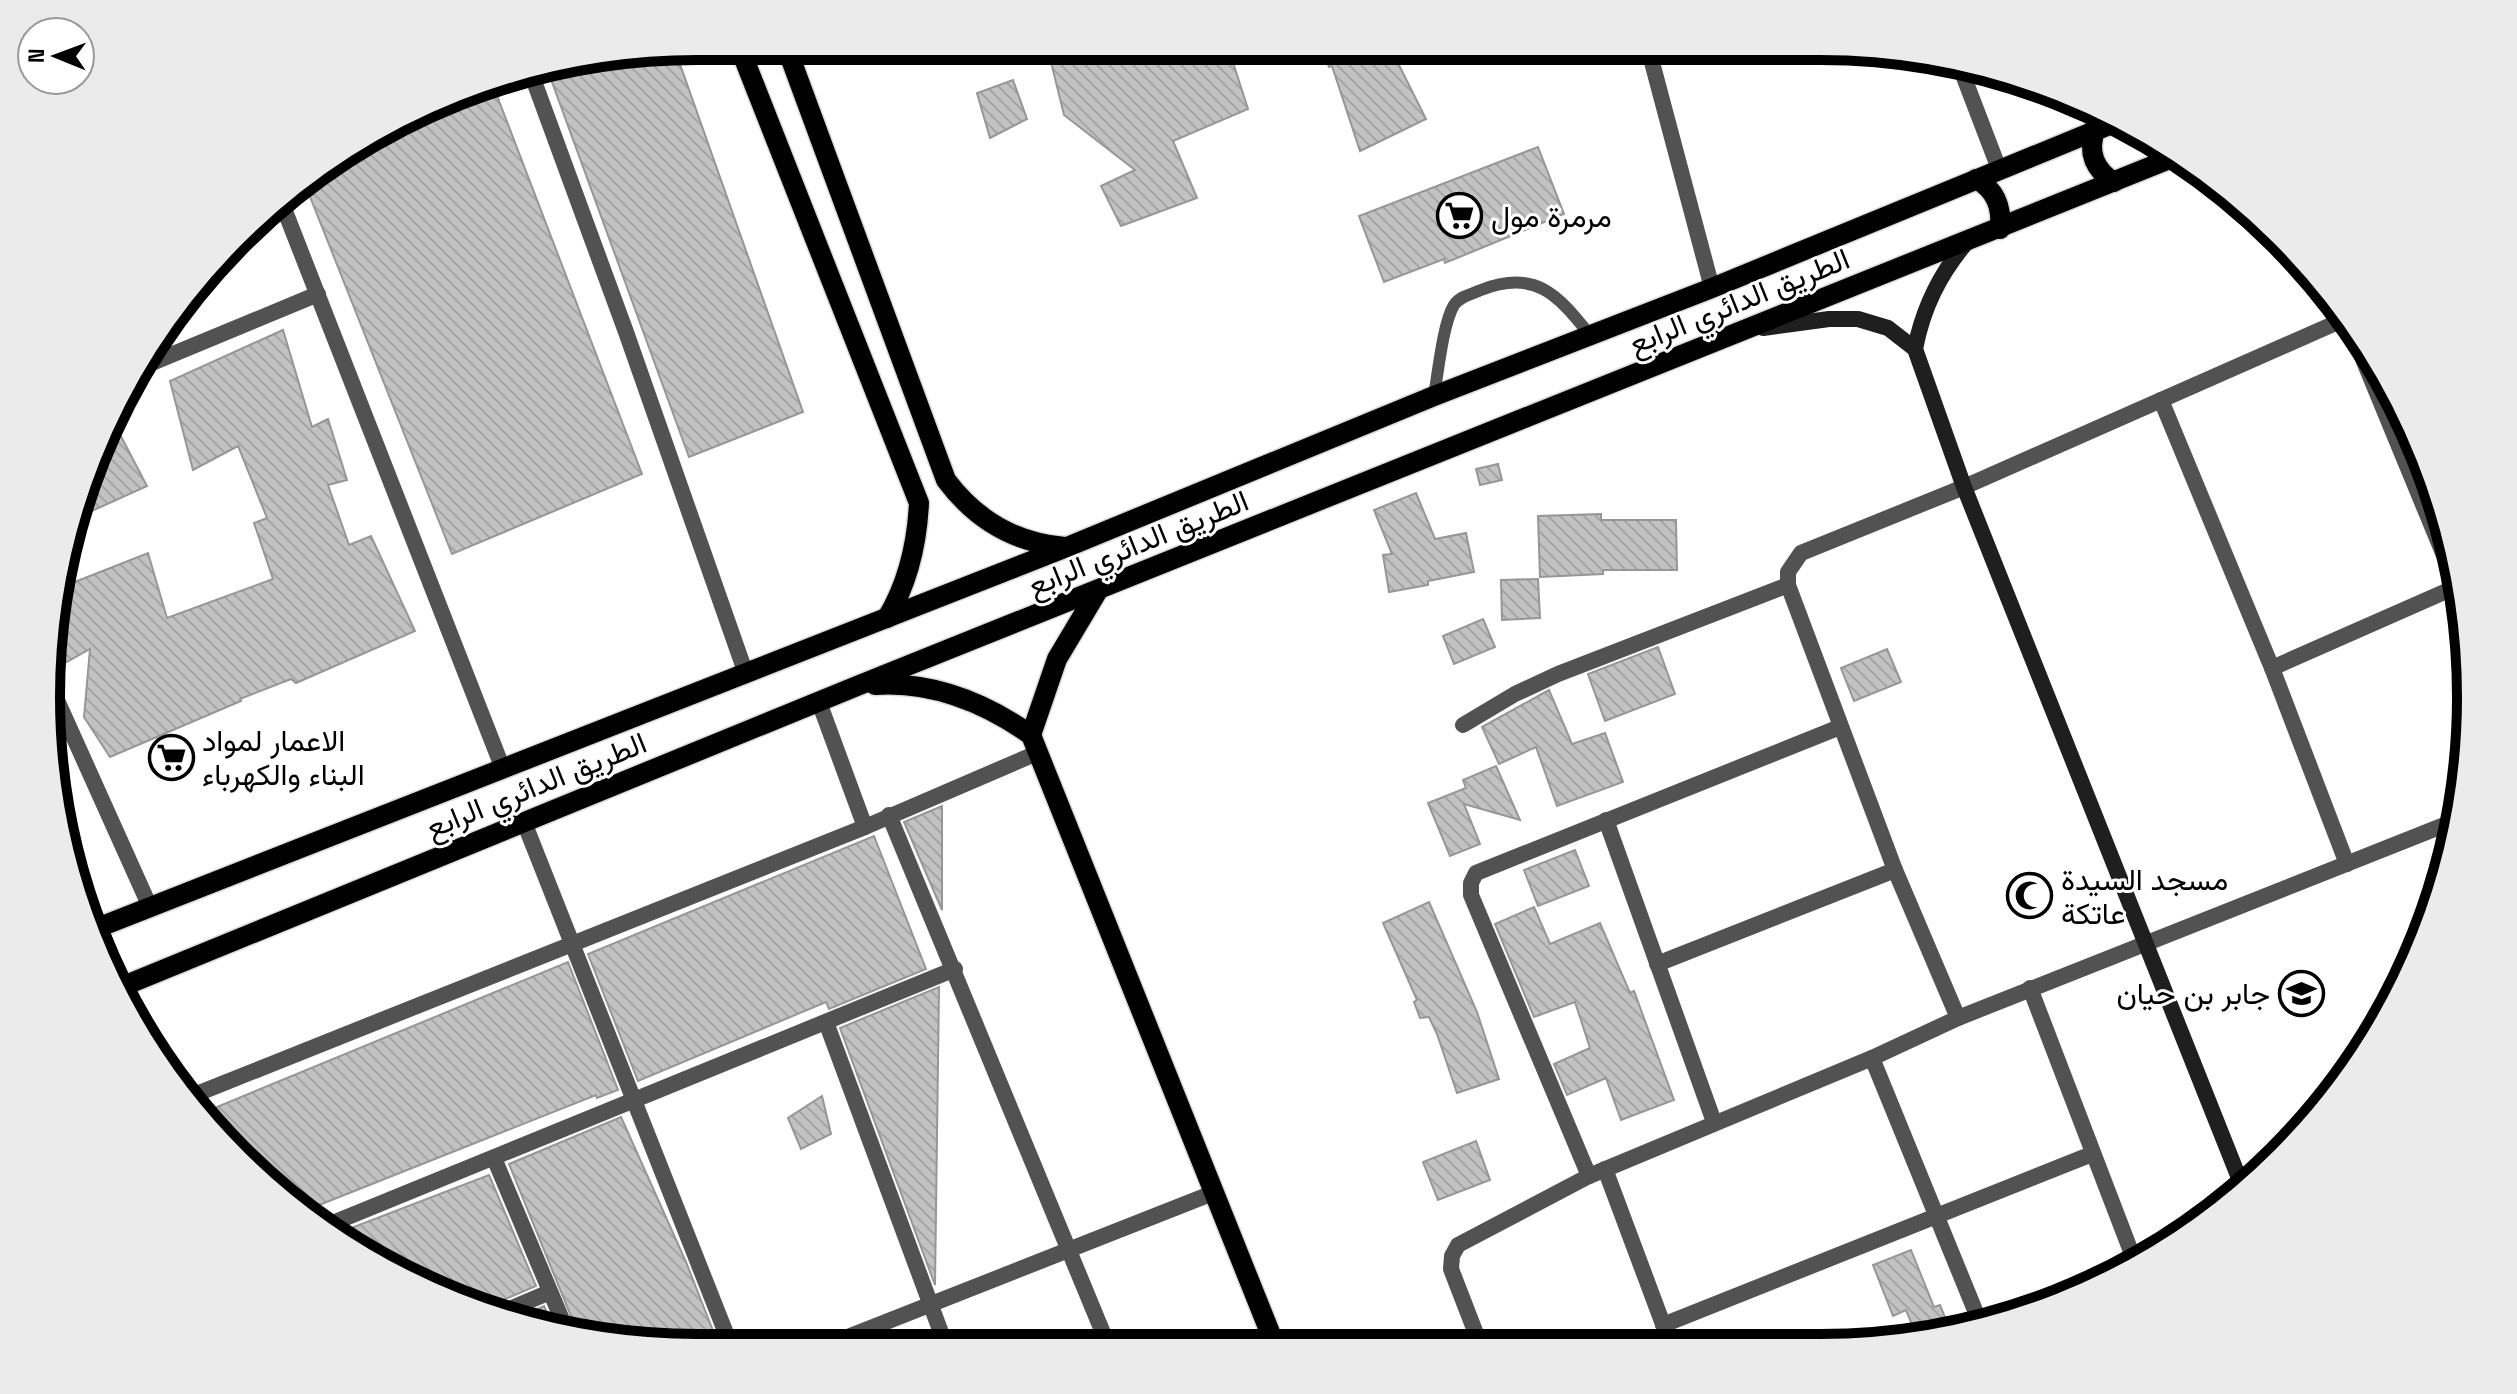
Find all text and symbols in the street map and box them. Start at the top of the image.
north arrow [16,16,96,96]
text: N [22,48,50,63]
supermarket icon: مرمرة مول [1436,192,1484,240]
place label: مرمرة مول [1491,197,1612,236]
street label: الطريق الدائري الرابع [1623,239,1857,368]
street label: الطريق الدائري الرابع [1022,481,1256,610]
place label: الاعمار لمواد البناء والكهرباء [202,721,365,794]
street label: الطريق الدائري الرابع [420,723,654,852]
supermarket icon: الاعمار لمواد البناء والكهرباء [147,733,195,781]
place label: مسجد السيدة عاتكة [2061,860,2228,933]
mosque icon: مسجد السيدة عاتكة [2006,872,2054,920]
school or university icon: جابر بن حيان [2277,969,2325,1017]
place label: جابر بن حيان [2117,974,2270,1013]

